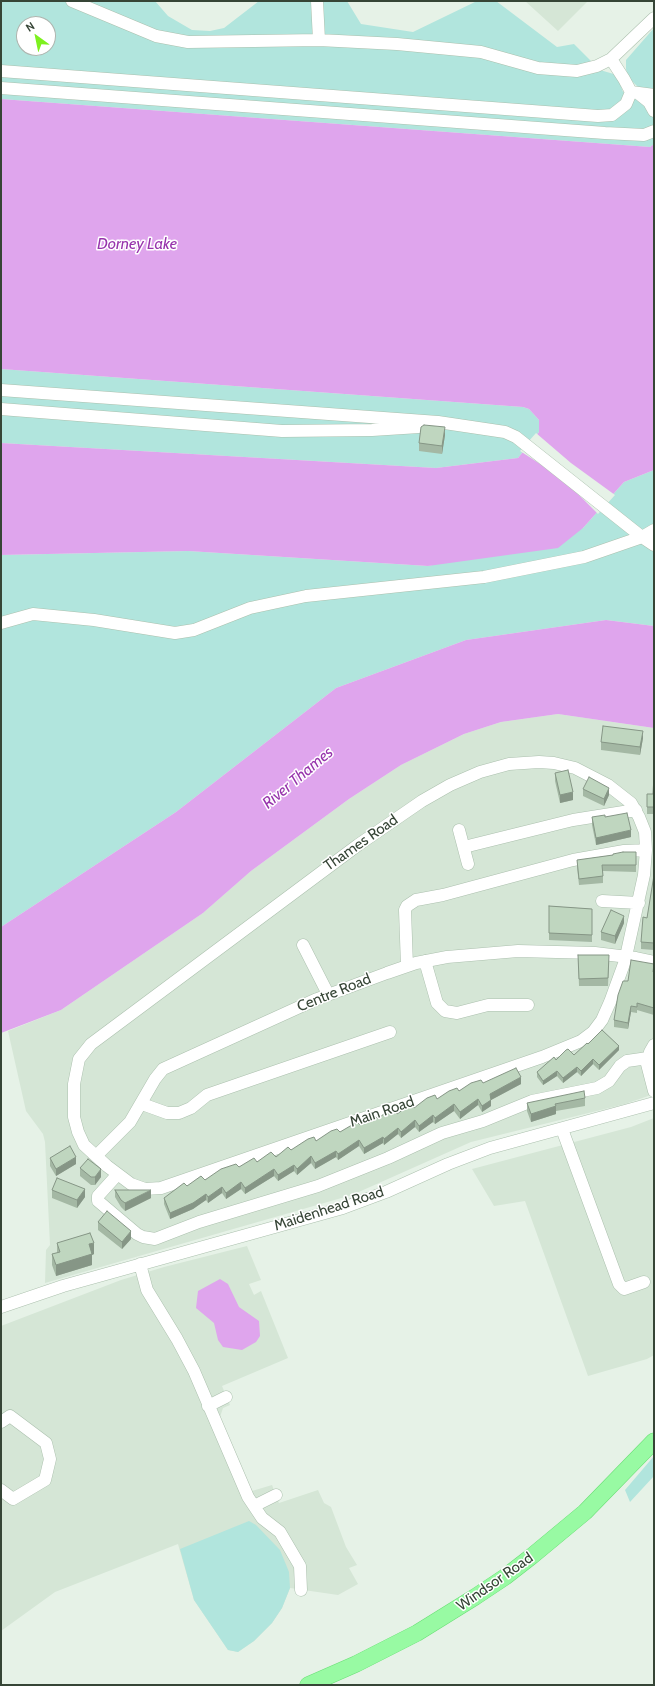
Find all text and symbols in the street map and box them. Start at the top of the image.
north arrow [16,16,56,56]
text: N [23,19,37,35]
water label: Dorney Lake [97,234,177,254]
water label: River Thames [259,743,337,813]
street label: Thames Road [321,811,401,875]
street label: Centre Road [294,970,374,1016]
street label: Main Road [348,1093,416,1131]
street label: Maidenhead Road [272,1183,386,1235]
street label: Windsor Road [453,1549,537,1615]

